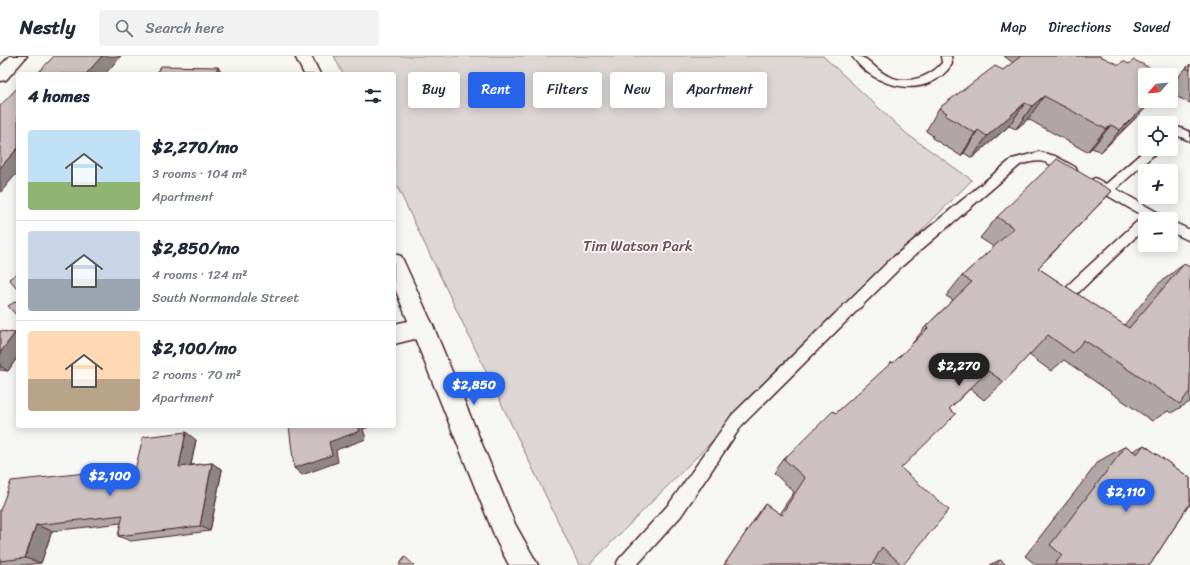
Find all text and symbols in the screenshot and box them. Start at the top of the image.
search box [99,10,379,46]
text: Nestly [20,11,75,44]
text: Search here [145,15,224,41]
text: Map [1000,15,1026,40]
text: Directions [1048,15,1111,40]
text: Saved [1133,15,1170,40]
icon: search [113,17,135,39]
north arrow [1138,68,1178,108]
map controls [1138,68,1178,252]
chip: Buy [408,72,460,108]
chip: Rent [468,72,525,108]
chip: Filters [533,72,602,108]
chip: New [610,72,665,108]
chip: Apartment [673,72,767,108]
text: 4 homes [28,81,89,111]
icon: filters [362,85,384,107]
button: locate [1138,116,1178,156]
text: $2,270/mo [152,132,238,162]
icon: home [60,146,108,194]
text: 3 rooms · 104 m² [152,162,247,185]
button: + [1138,164,1178,204]
text: Apartment [152,185,213,208]
button: − [1138,212,1178,252]
text: $2,850/mo [152,233,239,263]
park label: Tim Watson Park [583,233,693,259]
icon: home [60,247,108,295]
text: 4 rooms · 124 m² [152,263,247,286]
text: South Normandale Street [152,286,299,309]
text: $2,100/mo [152,333,237,363]
icon: home [60,347,108,395]
pin: $2,270 [926,353,992,387]
text: $2,270 [938,354,980,377]
text: 2 rooms · 70 m² [152,363,241,386]
pin: $2,850 [441,372,507,406]
text: $2,850 [452,373,496,396]
text: Apartment [152,386,213,409]
pin: $2,100 [77,463,143,497]
text: $2,100 [89,464,131,487]
pin: $2,110 [1093,479,1159,513]
text: $2,110 [1106,480,1146,503]

